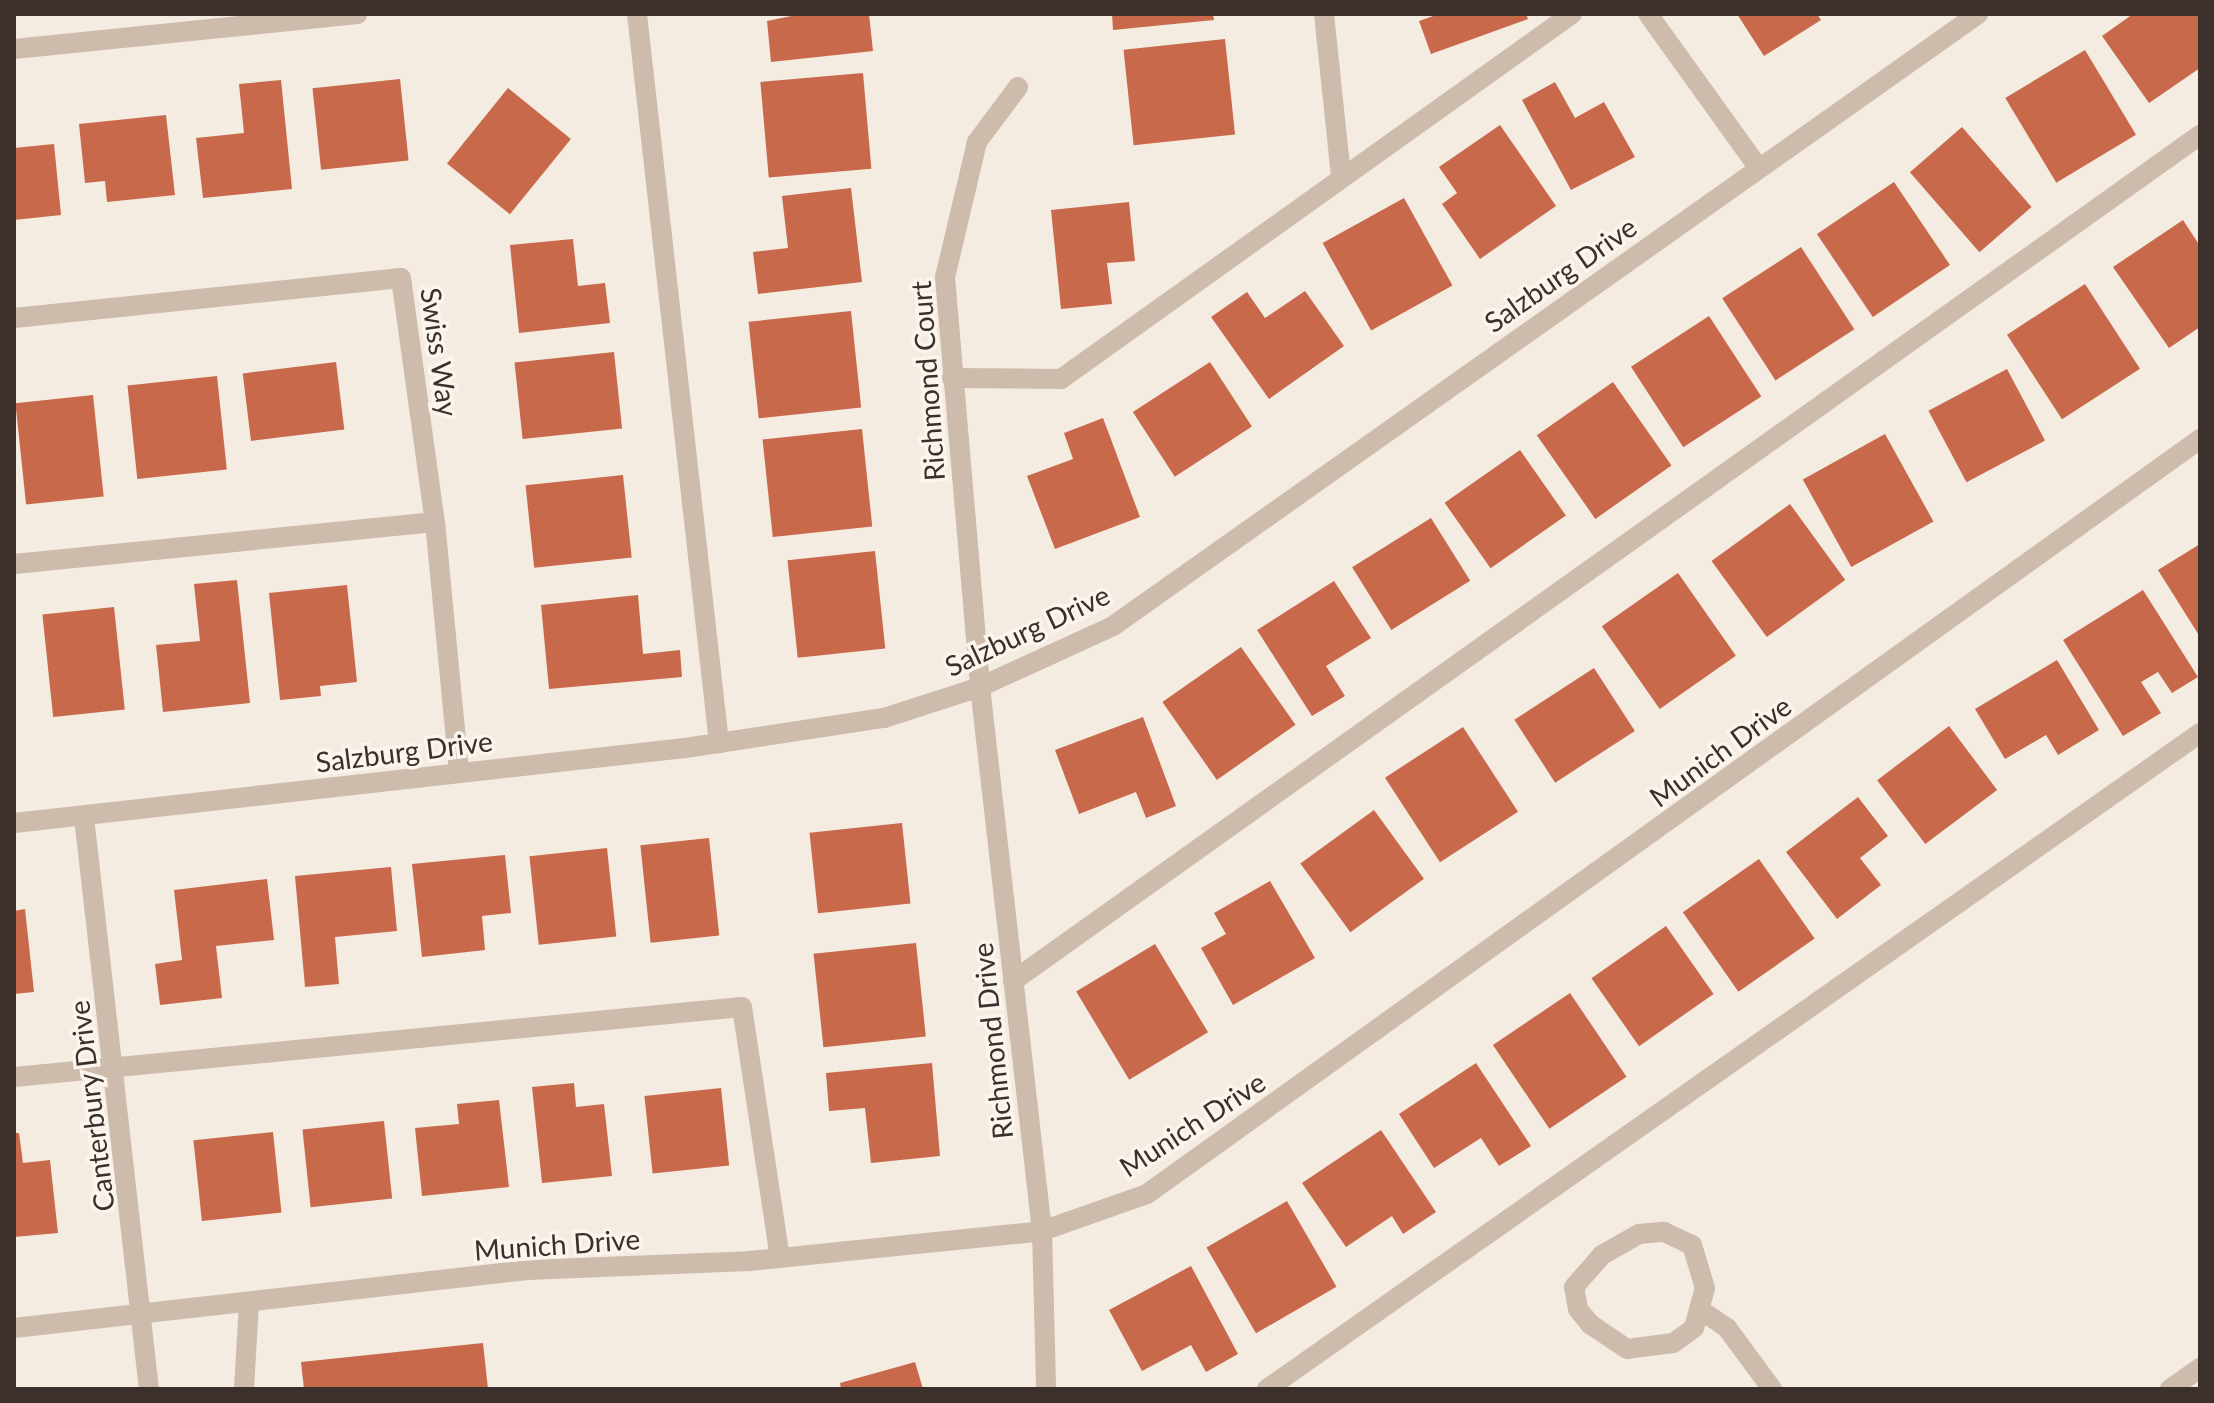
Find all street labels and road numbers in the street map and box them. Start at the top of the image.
street label: Salzburg Drive [1478,209,1642,339]
street label: Richmond Court [903,280,951,482]
street label: Swiss Way [414,285,466,419]
street label: Salzburg Drive [939,577,1115,683]
street label: Munich Drive [1643,688,1797,814]
street label: Salzburg Drive [314,723,494,779]
street label: Richmond Drive [965,941,1019,1141]
street label: Canterbury Drive [61,998,121,1214]
street label: Munich Drive [1113,1065,1271,1183]
street label: Munich Drive [473,1221,641,1267]

